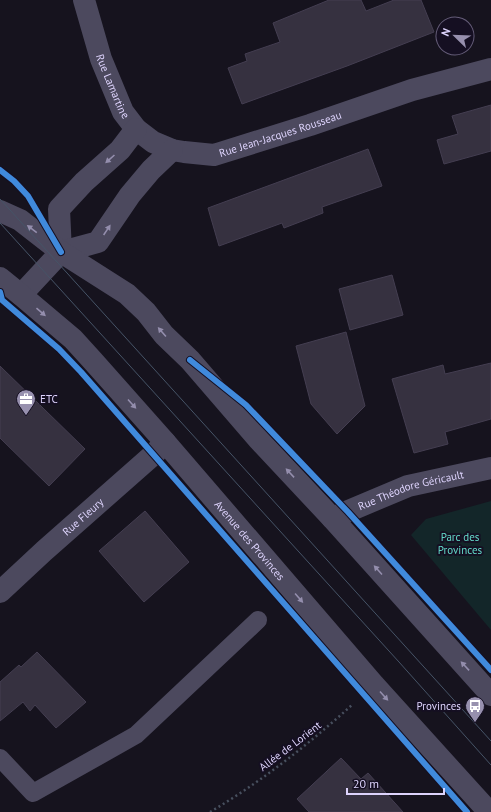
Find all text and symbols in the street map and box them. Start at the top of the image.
north arrow [435,16,475,56]
text: N [438,26,454,38]
street label: Rue Lamartine [93,53,133,122]
street label: Rue Jean-Jacques Rousseau [217,108,343,160]
one-way arrow [105,154,116,163]
one-way arrow [103,224,111,235]
one-way arrow [26,225,37,234]
one-way arrow [36,307,46,316]
one-way arrow [158,327,167,338]
office icon: ETC [15,388,37,416]
place label: ETC [40,392,58,406]
one-way arrow [127,399,136,410]
street label: Rue Théodore Géricault [356,467,465,513]
one-way arrow [286,468,295,478]
street label: Rue Fleury [59,494,107,539]
street label: Avenue des Provinces [211,498,288,583]
park label: Parc des Provinces [438,530,483,557]
one-way arrow [373,564,382,575]
one-way arrow [295,593,304,603]
one-way arrow [460,661,469,671]
one-way arrow [380,691,389,701]
bus stop icon: Provinces [464,695,486,723]
place label: Provinces [417,699,461,713]
street label: Allée de Lorient [256,718,324,774]
scale bar [347,770,444,796]
text: 20 m [353,776,379,791]

